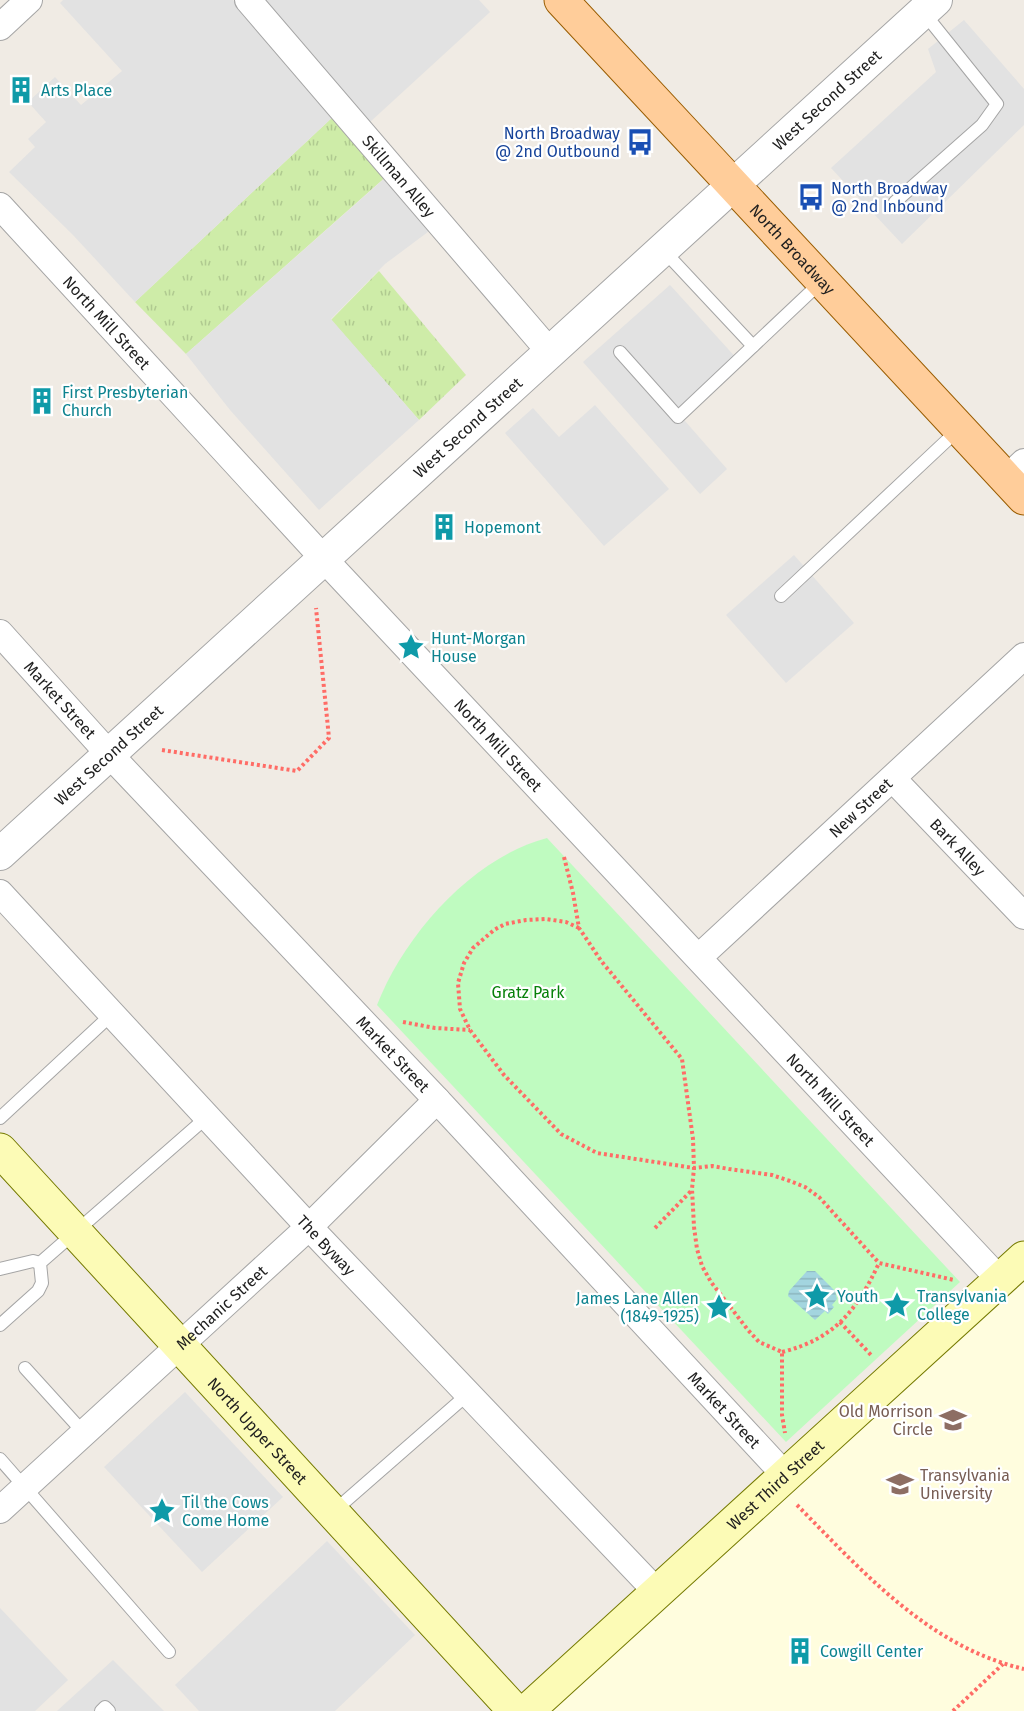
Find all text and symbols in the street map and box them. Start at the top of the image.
street label: West Second Street [768,45,885,154]
building icon: Arts Place [6,75,36,105]
place label: Arts Place [41,81,112,100]
place label: North Broadway @ 2nd Outbound [495,124,620,161]
bus stop icon: North Broadway @ 2nd Outbound [625,127,655,157]
street label: Skillman Alley [359,131,440,221]
place label: North Broadway @ 2nd Inbound [831,179,947,216]
bus stop icon: North Broadway @ 2nd Inbound [796,182,826,212]
street label: North Broadway [746,200,839,298]
street label: North Mill Street [59,272,155,373]
street label: West Second Street [409,373,526,482]
place label: First Presbyterian Church [62,383,188,420]
building icon: First Presbyterian Church [27,386,57,416]
building icon: Hopemont [429,512,459,542]
place label: Hopemont [464,518,541,537]
place label: Hunt-Morgan House [431,629,526,666]
place icon: Hunt-Morgan House [396,632,426,662]
street label: Market Street [21,657,100,743]
street label: North Mill Street [450,695,546,795]
street label: West Second Street [50,701,167,809]
street label: New Street [825,774,896,841]
street label: Bark Alley [926,814,990,880]
park label: Gratz Park [492,983,565,1002]
street label: Market Street [353,1012,434,1096]
street label: North Mill Street [783,1049,879,1150]
street label: The Byway [293,1211,359,1279]
street label: Mechanic Street [172,1261,271,1354]
place icon: Youth [802,1281,832,1311]
place label: Youth [837,1287,879,1306]
place label: Transylvania College [917,1287,1007,1324]
place label: James Lane Allen (1849-1925) [576,1289,699,1326]
place icon: Transylvania College [882,1290,912,1320]
place icon: James Lane Allen (1849-1925) [704,1292,734,1322]
street label: Market Street [684,1367,765,1452]
street label: North Upper Street [204,1373,312,1488]
place label: Old Morrison Circle [839,1402,933,1439]
school or university icon: Old Morrison Circle [938,1405,968,1435]
street label: West Third Street [723,1436,828,1534]
place label: Transylvania University [920,1466,1010,1503]
school or university icon: Transylvania University [885,1469,915,1499]
place label: Til the Cows Come Home [182,1493,269,1530]
place icon: Til the Cows Come Home [147,1496,177,1526]
building icon: Cowgill Center [785,1636,815,1666]
place label: Cowgill Center [820,1642,924,1661]

